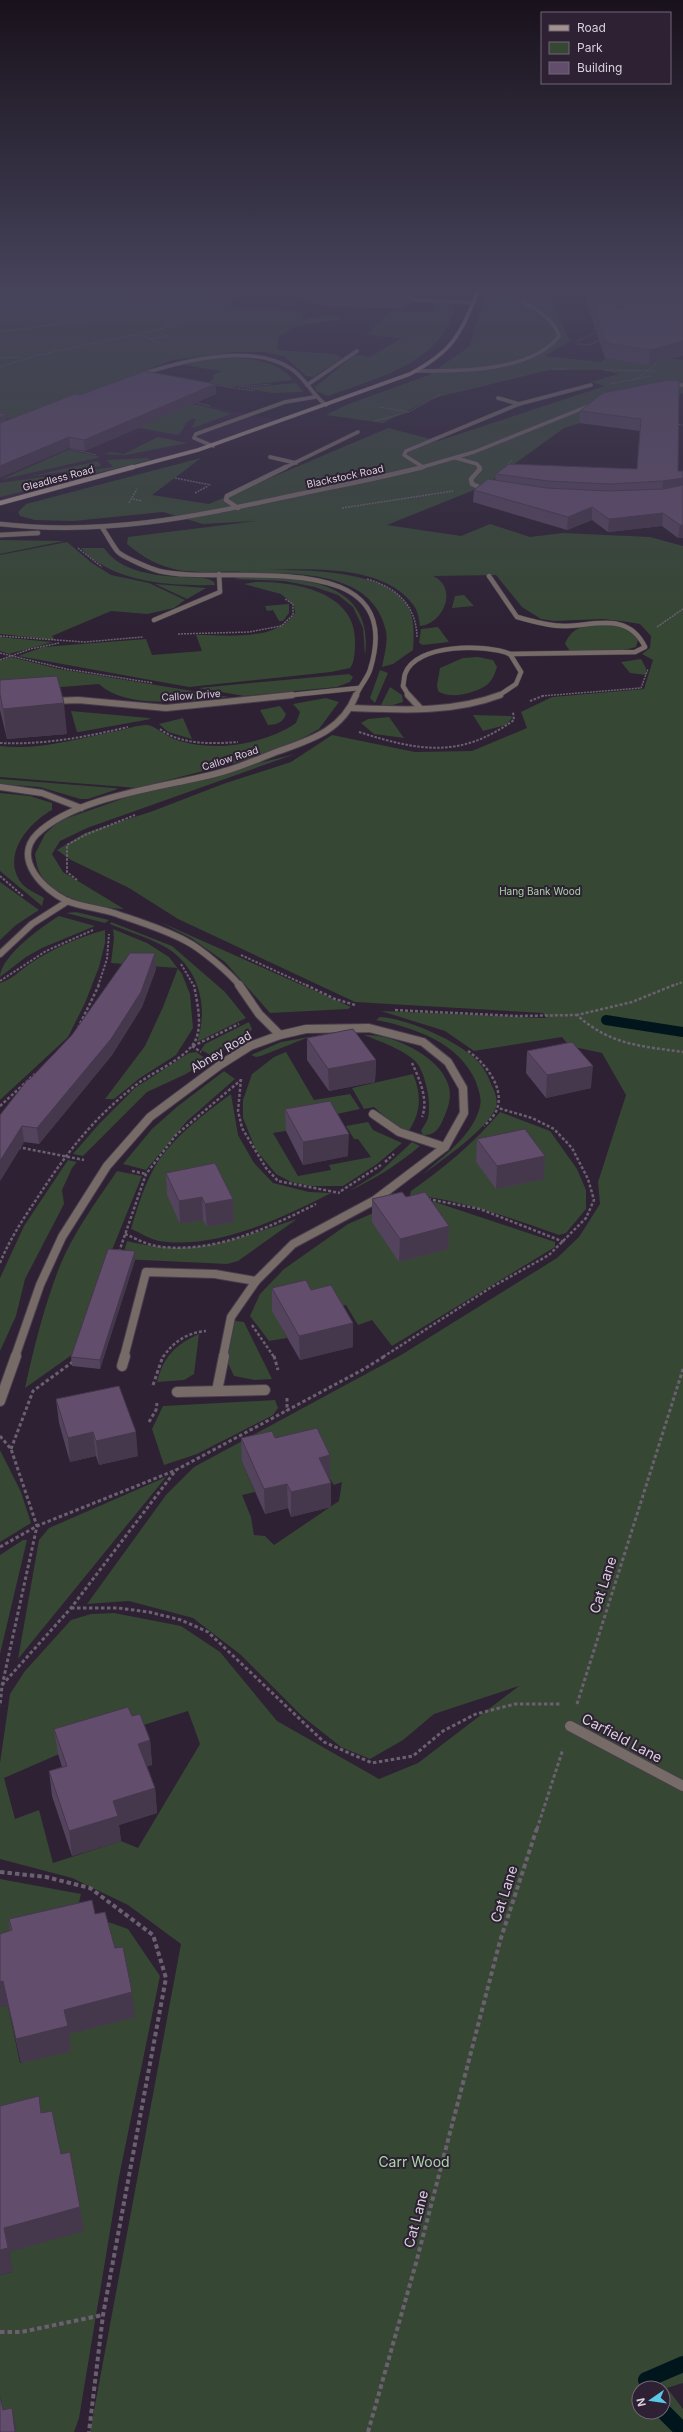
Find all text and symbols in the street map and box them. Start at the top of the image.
legend [541,12,671,84]
text: Road [577,20,606,35]
text: Park [577,40,603,55]
text: Building [577,60,622,75]
street label: Blackstock Road [305,462,385,490]
street label: Gleadless Road [21,463,95,493]
street label: Callow Drive [161,687,221,703]
street label: Callow Road [200,743,260,773]
park label: Hang Bank Wood [499,885,581,897]
street label: Abney Road [188,1027,254,1076]
street label: Cat Lane [585,1554,620,1615]
street label: Carfield Lane [579,1709,665,1766]
street label: Cat Lane [486,1863,521,1924]
park label: Carr Wood [378,2153,450,2170]
street label: Cat Lane [400,2188,431,2249]
north arrow [631,2380,671,2420]
text: N [633,2397,649,2408]

